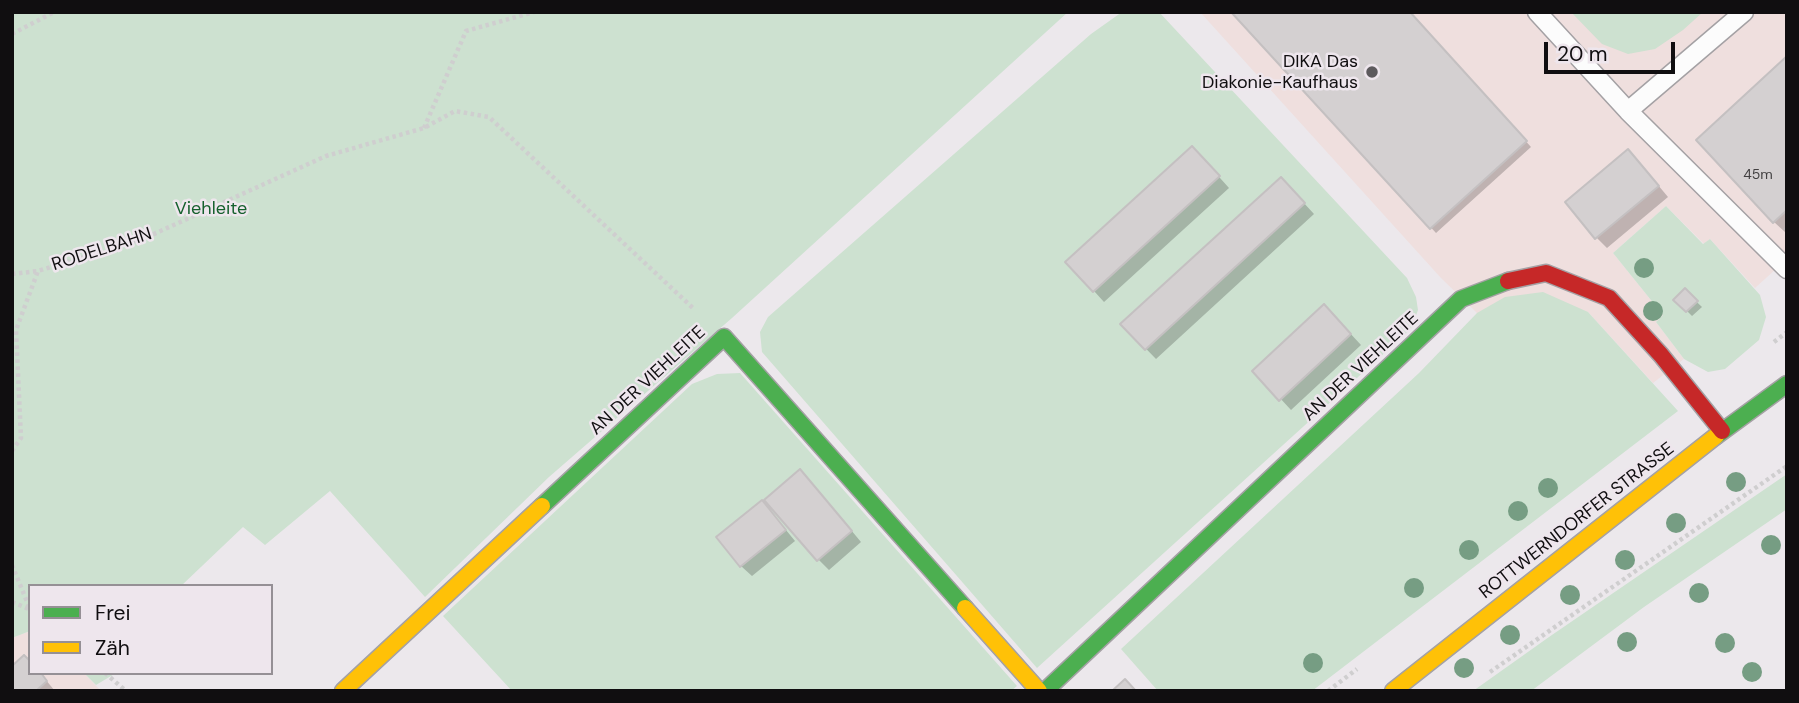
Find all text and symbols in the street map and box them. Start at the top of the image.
scale bar [1547,28,1678,72]
text: 20 m [1557,40,1608,68]
place label: DIKA Das Diakonie-Kaufhaus [1202,51,1358,94]
marker: DIKA Das Diakonie-Kaufhaus [1364,64,1380,80]
house number: 45m [1743,167,1773,183]
park label: Viehleite [175,198,247,220]
street label: RODELBAHN [49,224,155,276]
street label: AN DER VIEHLEITE [1299,308,1423,426]
street label: AN DER VIEHLEITE [586,322,710,440]
street label: ROTTWERNDORFER STRASSE [1475,438,1679,604]
legend [28,584,273,675]
text: Frei [95,599,131,627]
text: Zäh [95,634,130,662]

